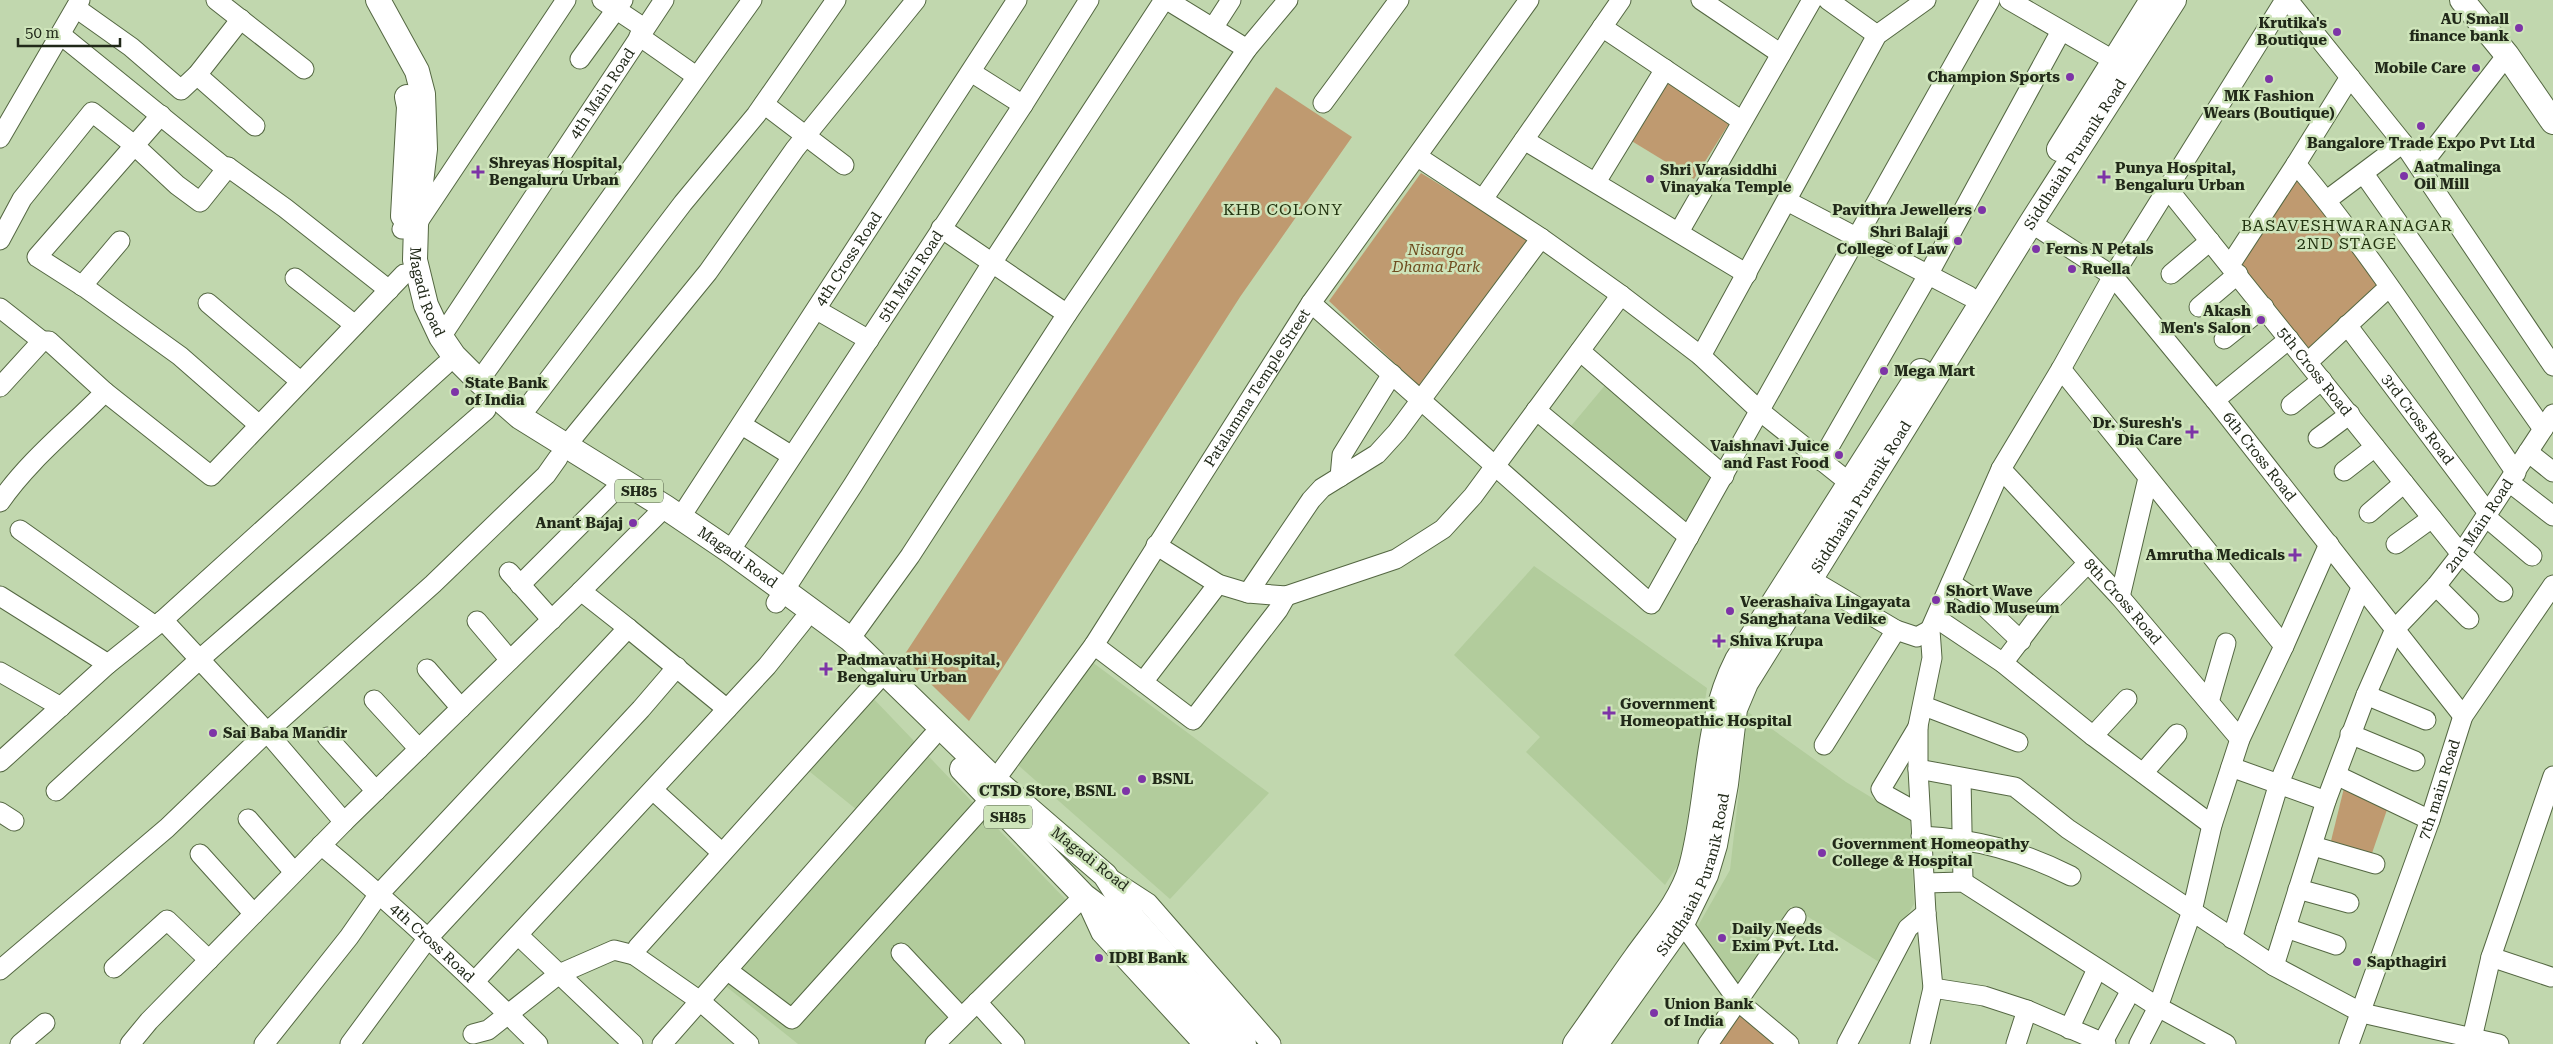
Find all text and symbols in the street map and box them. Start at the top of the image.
place label: AU Small finance bank [2409,10,2510,45]
place label: Krutika's Boutique [2257,14,2327,49]
scale bar [18,15,120,47]
marker: AU Small finance bank [2513,22,2525,34]
text: 50 m [25,24,60,42]
marker: Krutika's Boutique [2331,26,2343,38]
street label: 4th Main Road [566,44,639,142]
place label: Mobile Care [2375,59,2466,77]
marker: Mobile Care [2470,62,2482,74]
place label: Champion Sports [1927,68,2060,86]
marker: Champion Sports [2064,71,2076,83]
marker: MK Fashion Wears (Boutique) [2263,73,2275,85]
street label: Siddhaiah Puranik Road [2020,75,2130,233]
place label: MK Fashion Wears (Boutique) [2203,87,2335,122]
marker: Bangalore Trade Expo Pvt Ltd [2415,120,2427,132]
place label: Bangalore Trade Expo Pvt Ltd [2307,134,2535,152]
place label: Shreyas Hospital, Bengaluru Urban [489,154,622,189]
place label: Aatmalinga Oil Mill [2414,158,2501,193]
place label: Punya Hospital, Bengaluru Urban [2115,159,2245,194]
place label: Shri Varasiddhi Vinayaka Temple [1660,161,1792,196]
marker: Shreyas Hospital, Bengaluru Urban [471,165,485,179]
marker: Punya Hospital, Bengaluru Urban [2097,170,2111,184]
marker: Aatmalinga Oil Mill [2398,170,2410,182]
marker: Shri Varasiddhi Vinayaka Temple [1644,173,1656,185]
district label: KHB COLONY [1223,200,1343,219]
place label: Pavithra Jewellers [1832,201,1972,219]
marker: Pavithra Jewellers [1976,204,1988,216]
street label: 4th Cross Road [811,208,886,309]
district label: BASAVESHWARANAGAR 2ND STAGE [2241,216,2453,253]
place label: Shri Balaji College of Law [1837,223,1948,258]
street label: 5th Main Road [874,227,947,325]
marker: Shri Balaji College of Law [1952,235,1964,247]
place label: Ferns N Petals [2046,240,2154,258]
park label: Nisarga Dhama Park [1391,241,1481,276]
marker: Ferns N Petals [2030,243,2042,255]
street label: Magadi Road [406,247,449,340]
place label: Ruella [2082,260,2130,278]
marker: Ruella [2066,263,2078,275]
place label: Akash Men's Salon [2161,302,2251,337]
street label: Patalamma Temple Street [1200,305,1314,470]
marker: Akash Men's Salon [2255,314,2267,326]
street label: 5th Cross Road [2274,324,2356,420]
place label: Mega Mart [1894,362,1975,380]
marker: Mega Mart [1878,365,1890,377]
street label: 3rd Cross Road [2378,370,2458,469]
place label: State Bank of India [465,374,548,409]
marker: State Bank of India [449,386,461,398]
street label: 6th Cross Road [2219,408,2300,505]
place label: Dr. Suresh's Dia Care [2093,414,2182,449]
street label: Siddhaiah Puranik Road [1807,417,1915,576]
marker: Dr. Suresh's Dia Care [2186,426,2198,438]
place label: Vaishnavi Juice and Fast Food [1710,437,1829,472]
marker: Vaishnavi Juice and Fast Food [1833,449,1845,461]
street label: 2nd Main Road [2441,475,2517,576]
road number: SH85 [615,480,663,502]
place label: Anant Bajaj [536,514,623,532]
marker: Anant Bajaj [627,517,639,529]
street label: Magadi Road [694,523,781,592]
place label: Amrutha Medicals [2146,546,2285,564]
marker: Amrutha Medicals [2289,549,2301,561]
street label: 8th Cross Road [2080,555,2165,649]
place label: Short Wave Radio Museum [1946,582,2060,617]
place label: Veerashaiva Lingayata Sanghatana Vedike [1740,593,1911,628]
marker: Short Wave Radio Museum [1930,594,1942,606]
marker: Veerashaiva Lingayata Sanghatana Vedike [1724,605,1736,617]
place label: Shiva Krupa [1730,632,1823,650]
marker: Shiva Krupa [1712,634,1726,648]
place label: Padmavathi Hospital, Bengaluru Urban [837,651,1001,686]
marker: Padmavathi Hospital, Bengaluru Urban [819,662,833,676]
place label: Government Homeopathic Hospital [1620,695,1792,730]
marker: Government Homeopathic Hospital [1602,706,1616,720]
place label: Sai Baba Mandir [223,724,348,742]
marker: Sai Baba Mandir [207,727,219,739]
street label: 7th main Road [2415,737,2464,842]
place label: BSNL [1152,770,1194,788]
marker: BSNL [1136,773,1148,785]
place label: CTSD Store, BSNL [979,782,1116,800]
marker: CTSD Store, BSNL [1120,785,1132,797]
street label: Siddhaiah Puranik Road [1653,791,1733,960]
road number: SH85 [984,806,1032,829]
street label: Magadi Road [1048,823,1133,895]
place label: Government Homeopathy College & Hospital [1832,835,2029,870]
marker: Government Homeopathy College & Hospital [1816,847,1828,859]
street label: 4th Cross Road [386,899,478,986]
place label: Daily Needs Exim Pvt. Ltd. [1732,920,1839,955]
marker: Daily Needs Exim Pvt. Ltd. [1716,932,1728,944]
place label: IDBI Bank [1109,949,1188,967]
marker: IDBI Bank [1093,952,1105,964]
place label: Sapthagiri [2367,953,2446,971]
marker: Sapthagiri [2351,956,2363,968]
place label: Union Bank of India [1664,995,1754,1030]
marker: Union Bank of India [1648,1007,1660,1019]

